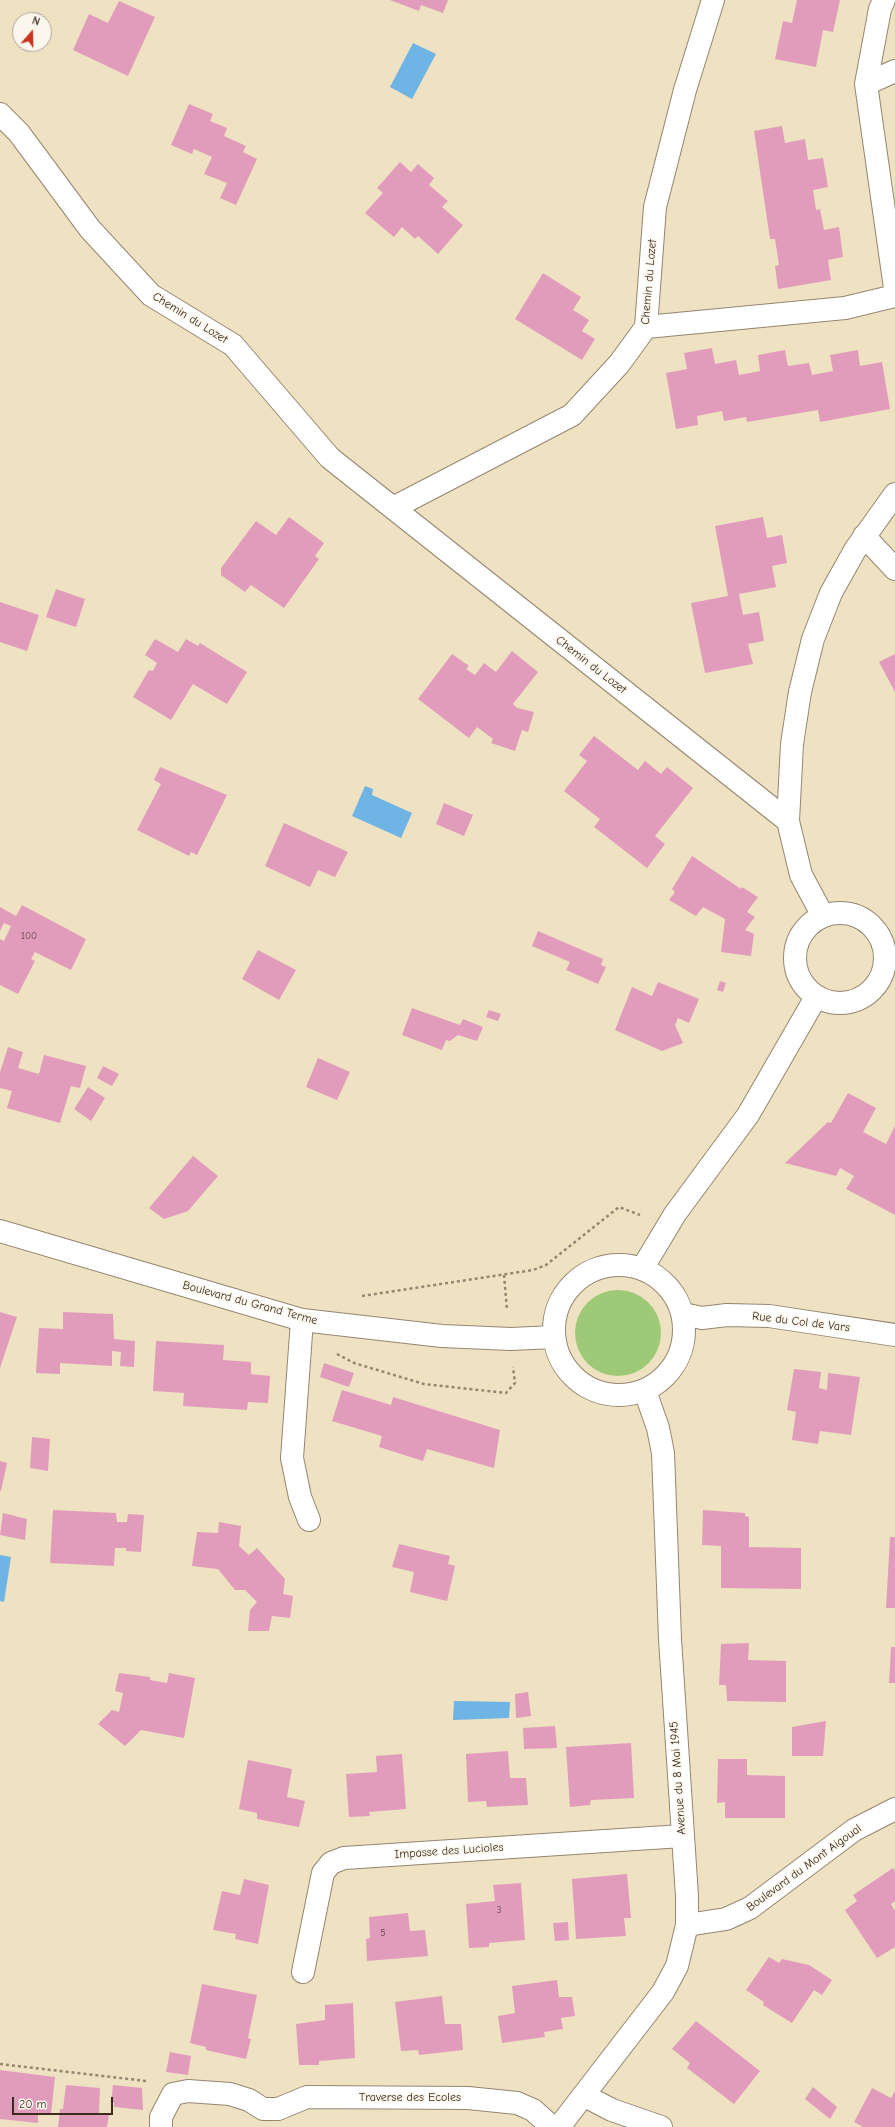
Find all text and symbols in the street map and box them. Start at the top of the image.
north arrow [12,12,52,52]
text: N [30,14,42,29]
street label: Chemin du Lozet [638,239,660,325]
street label: Chemin du Lozet [150,289,230,347]
street label: Chemin du Lozet [553,633,629,697]
house number: 100 [21,930,37,942]
street label: Boulevard du Grand Terme [181,1278,319,1328]
street label: Rue du Col de Vars [751,1309,851,1335]
street label: Avenue du 8 Mai 1945 [667,1721,689,1835]
street label: Boulevard du Mont Aigoual [744,1821,864,1915]
street label: Impasse des Lucioles [394,1840,504,1862]
house number: 3 [496,1904,502,1916]
house number: 5 [380,1927,386,1939]
scale bar [14,2089,115,2115]
street label: Traverse des Ecoles [359,2091,461,2105]
text: 20 m [19,2097,47,2111]

